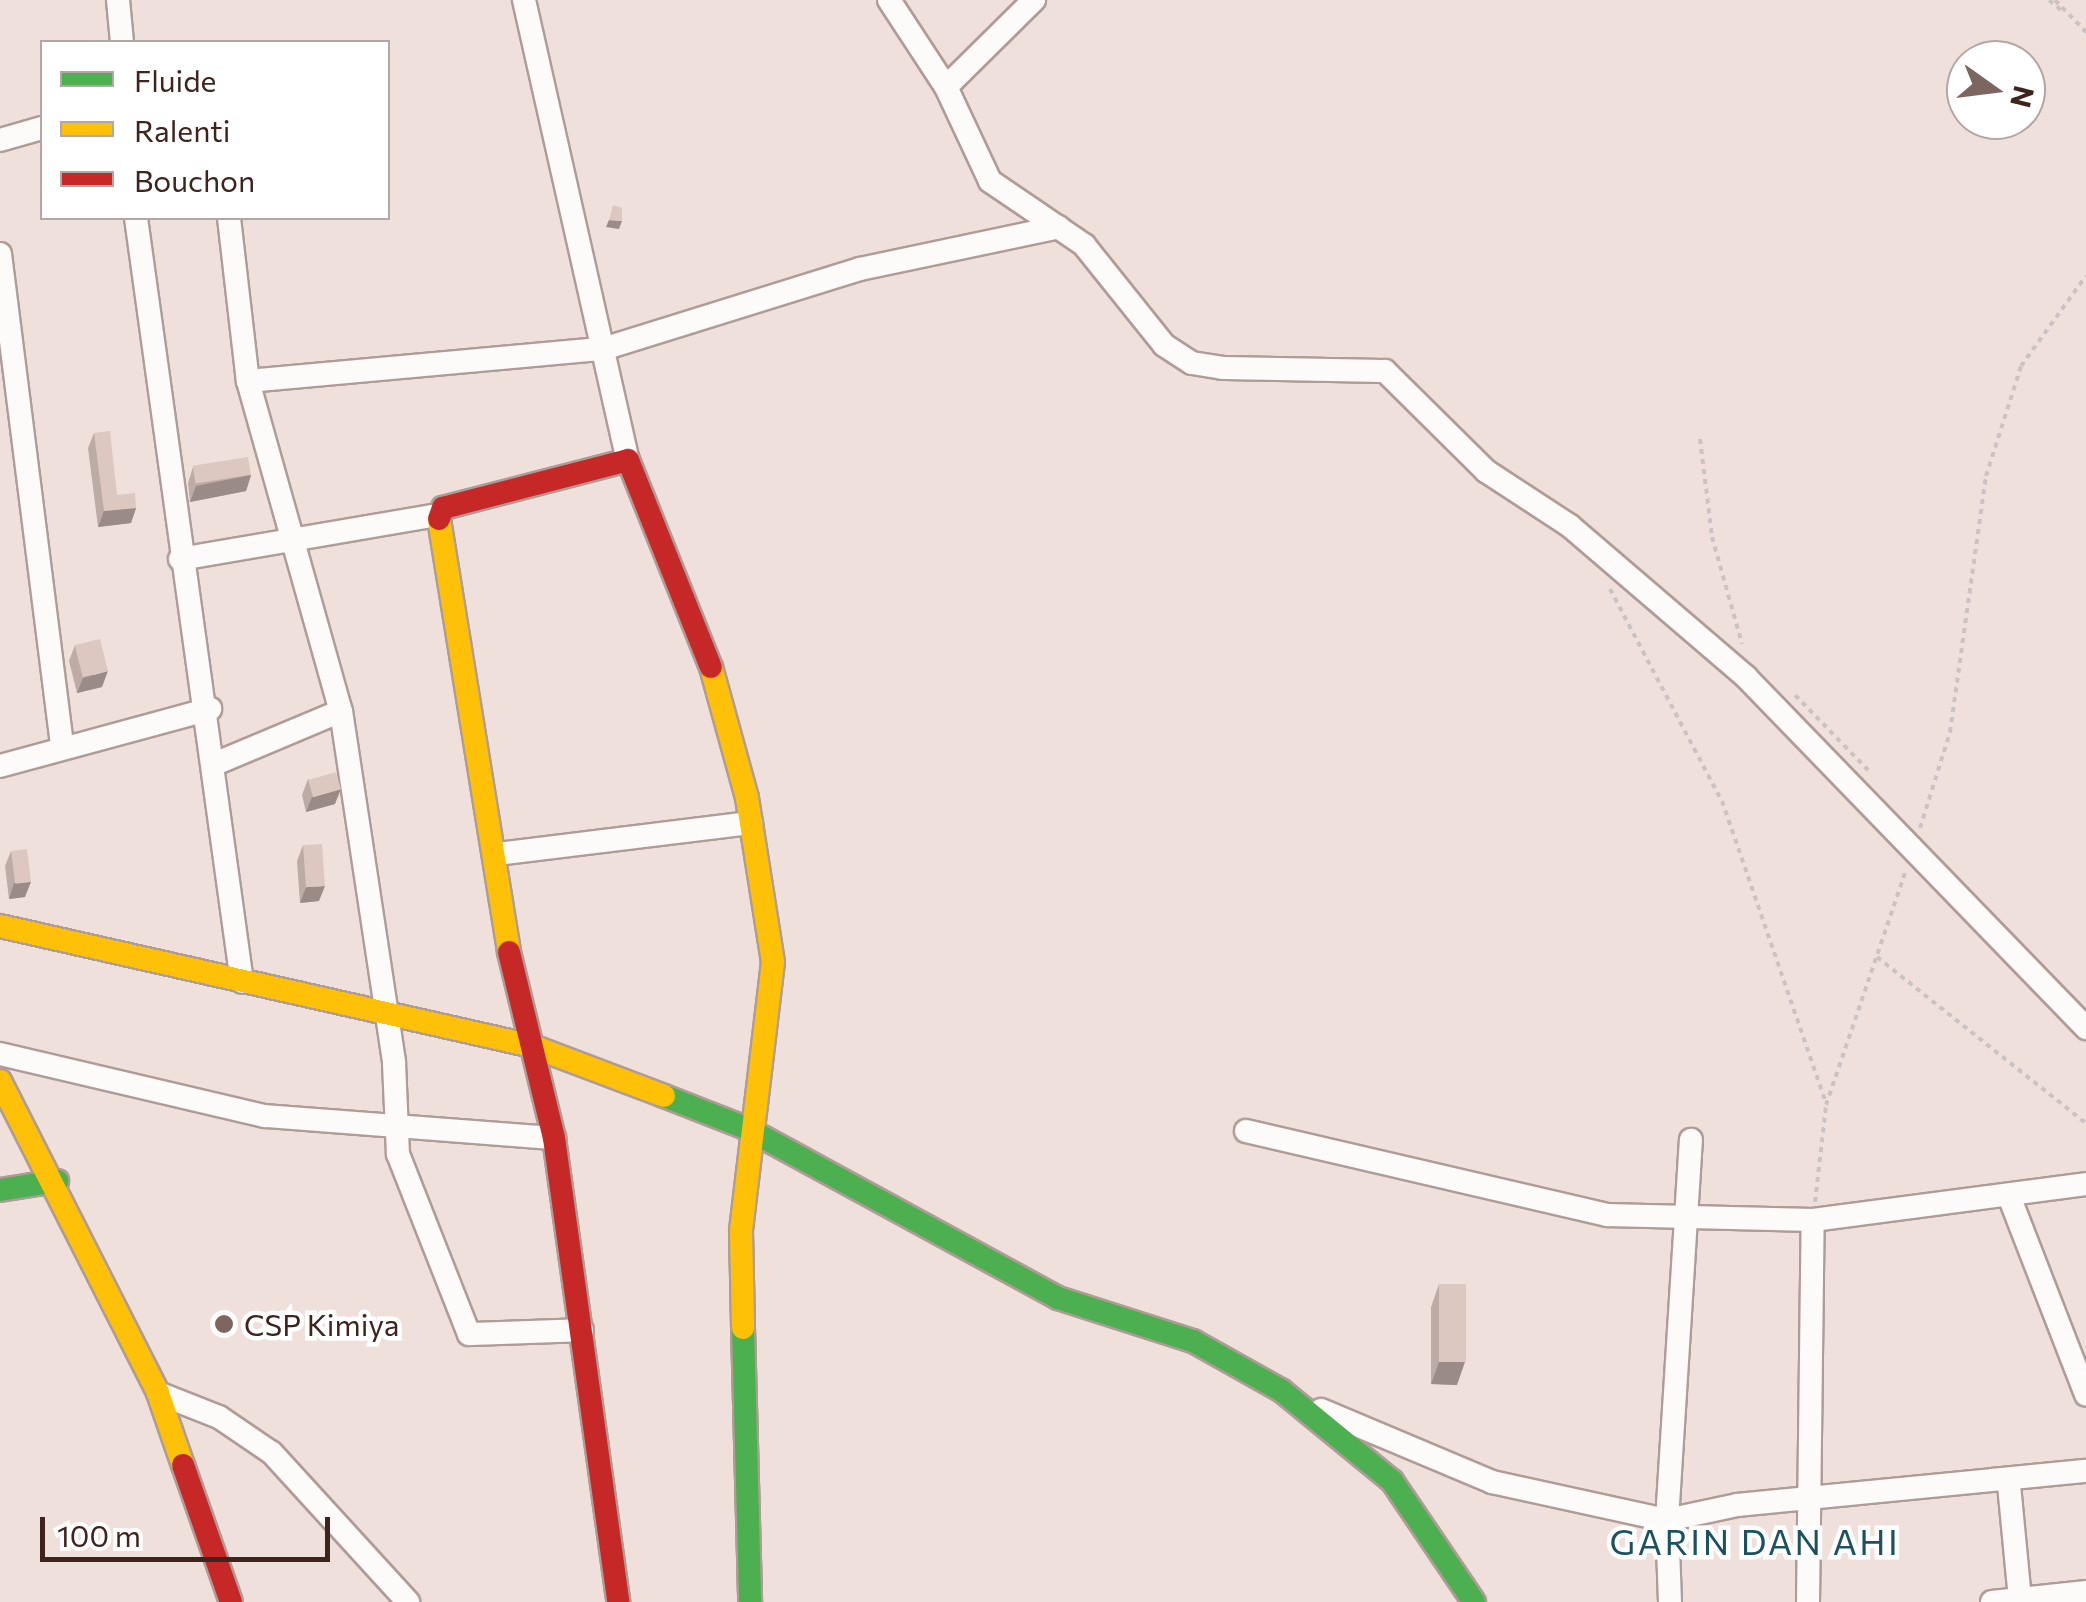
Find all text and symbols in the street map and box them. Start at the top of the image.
legend [40,40,390,220]
north arrow [1946,40,2046,140]
text: Fluide [134,61,216,98]
text: N [2004,82,2042,111]
text: Ralenti [134,111,230,148]
text: Bouchon [134,161,255,198]
place label: CSP Kimiya [244,1306,399,1342]
marker: CSP Kimiya [213,1313,235,1335]
scale bar [45,1497,335,1559]
text: 100 m [57,1516,141,1553]
district label: GARIN DAN AHI [1610,1520,1900,1562]

